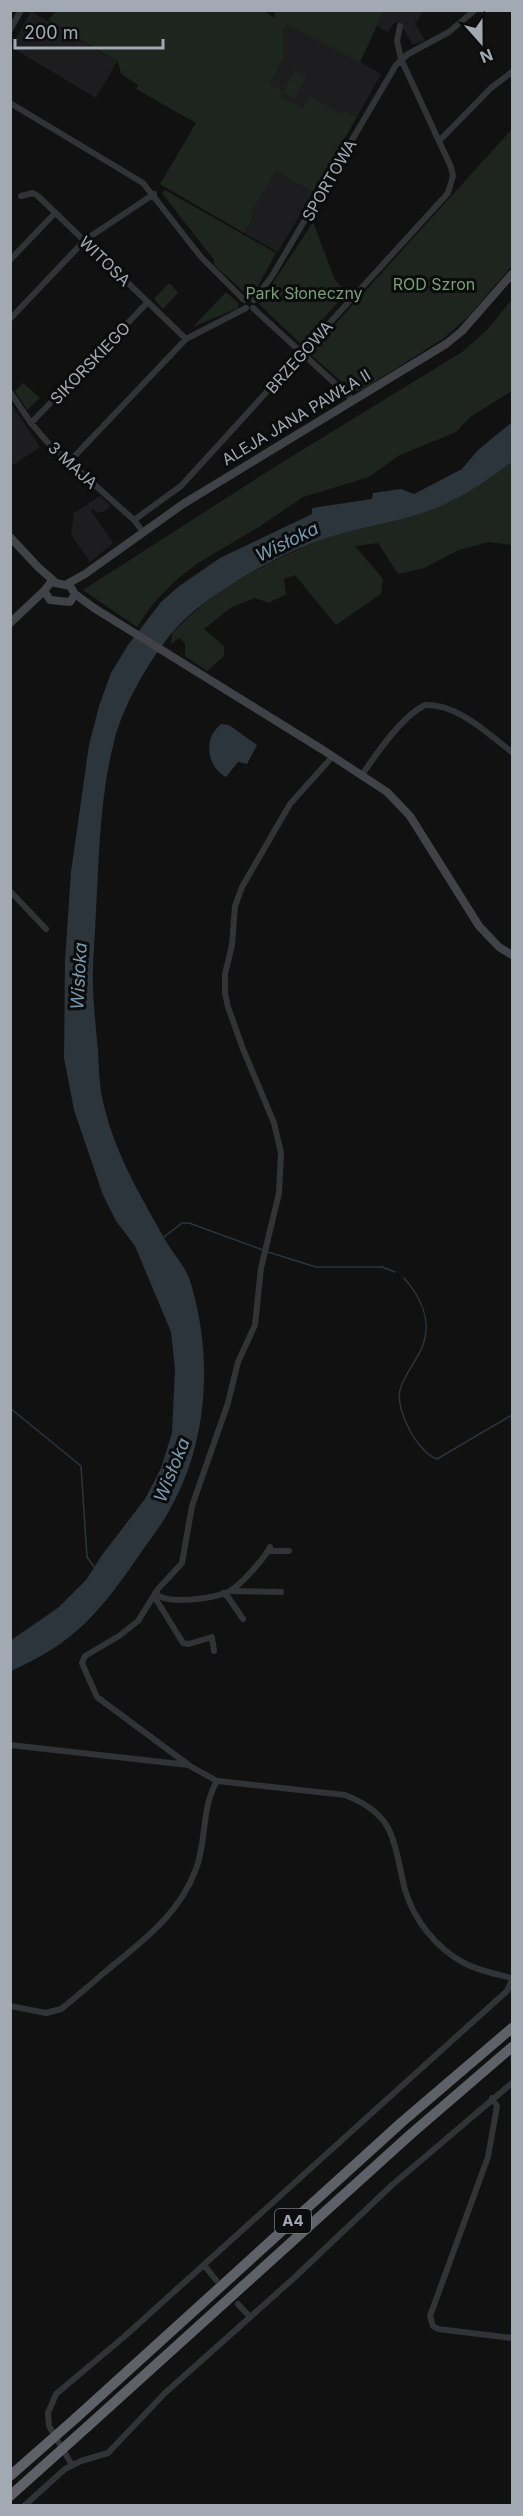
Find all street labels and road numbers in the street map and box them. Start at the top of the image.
street label: SPORTOWA [298,136,360,224]
street label: WITOSA [75,232,135,290]
street label: BRZEGOWA [261,317,337,397]
street label: SIKORSKIEGO [46,318,134,408]
street label: ALEJA JANA PAWŁA II [218,365,374,469]
street label: 3 MAJA [44,437,102,493]
road number: A4 [275,2209,311,2233]

